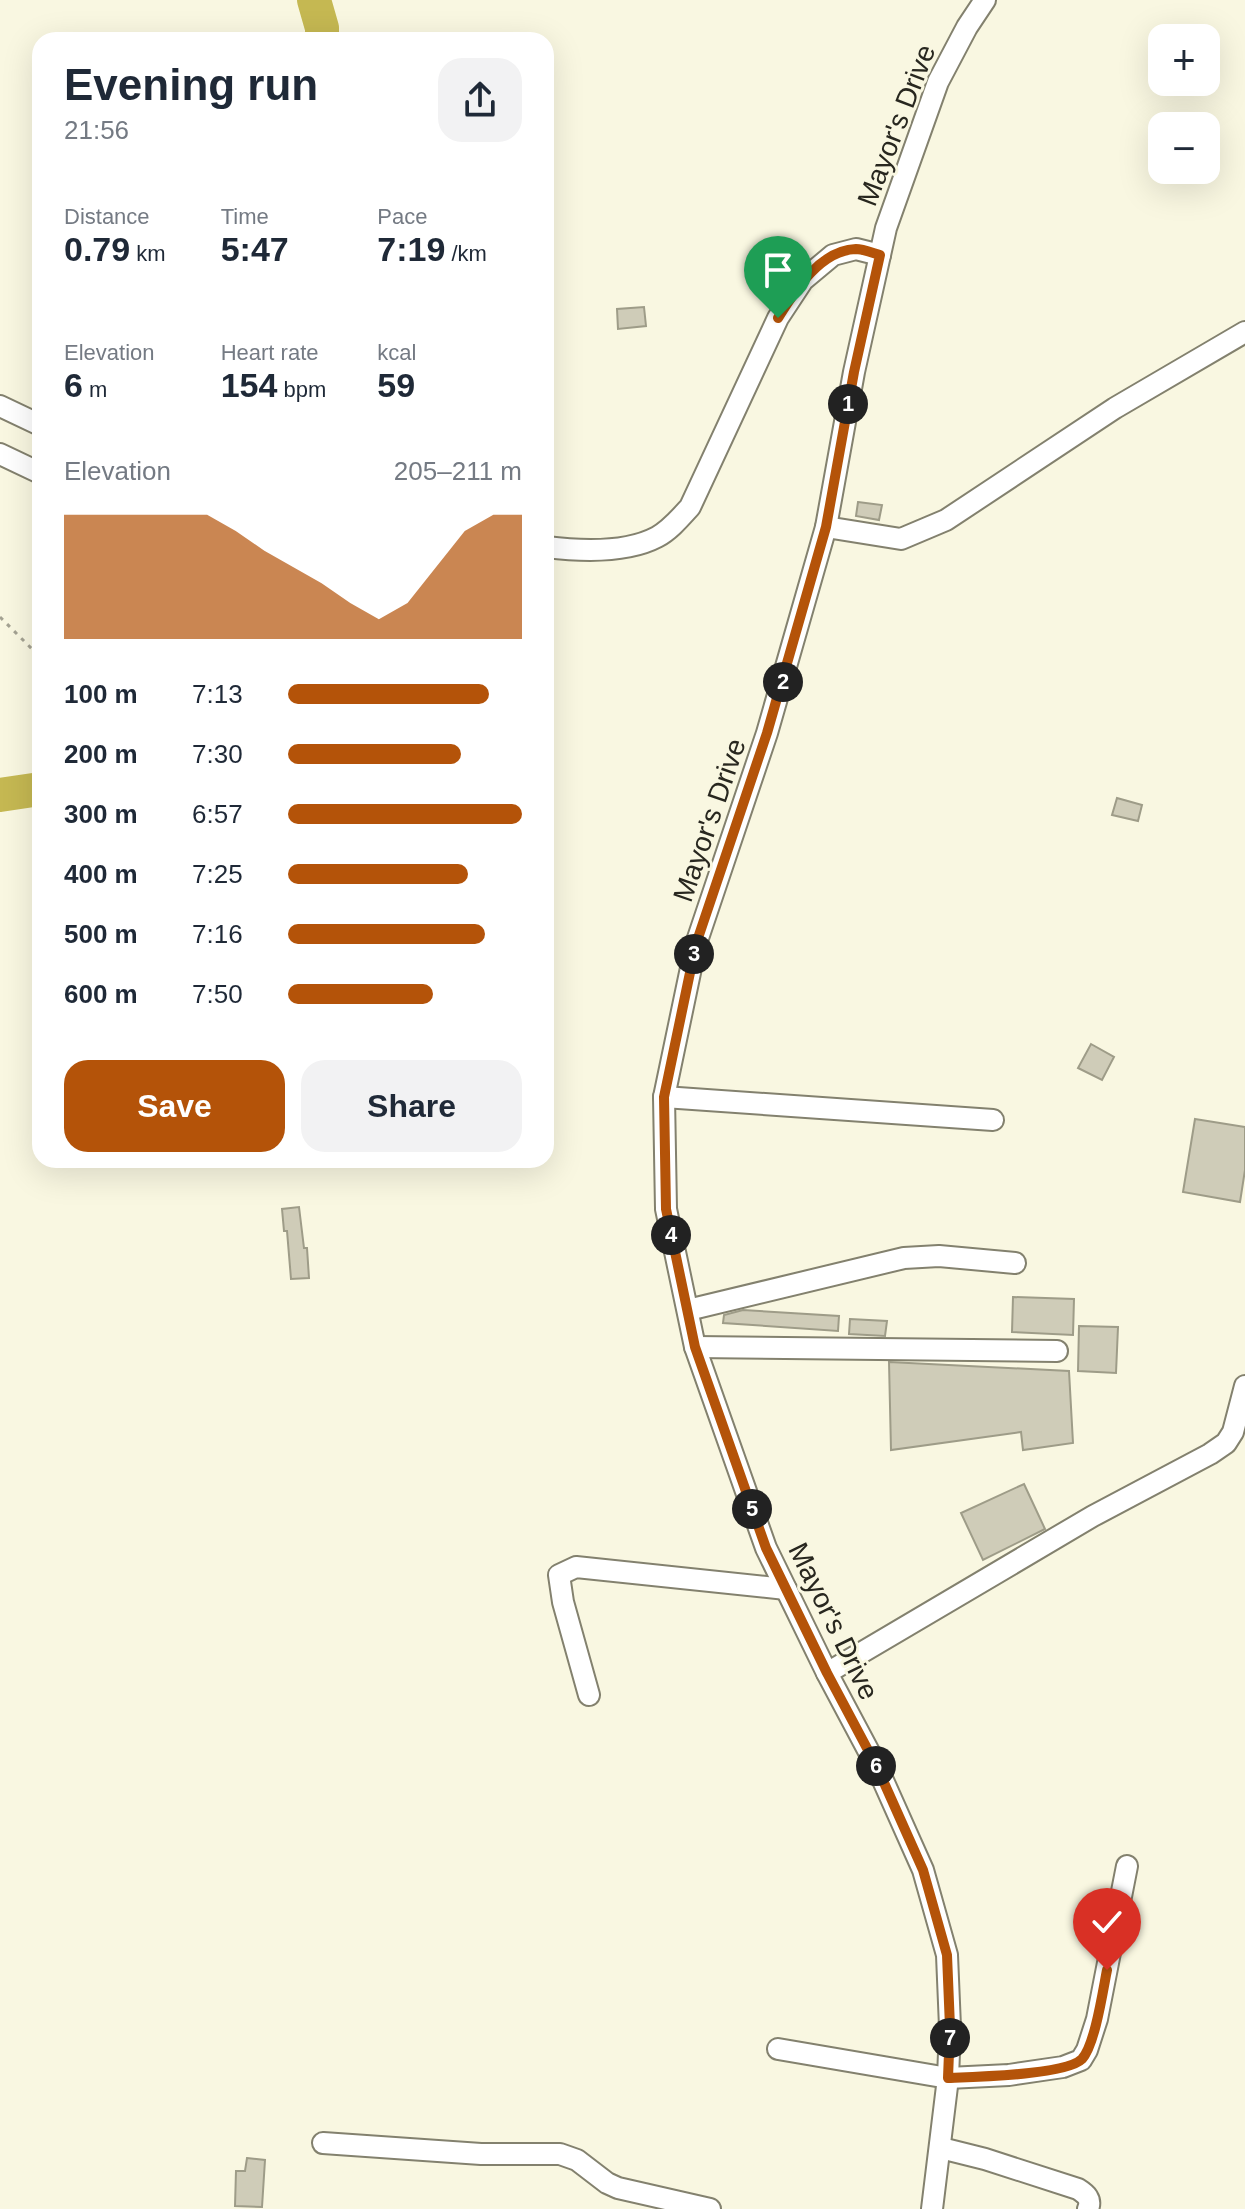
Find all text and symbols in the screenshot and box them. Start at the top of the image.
map controls [1148,24,1220,184]
button: + [1148,24,1220,96]
street label: Mayor's Drive [851,40,941,210]
button: share [438,58,522,142]
text: Evening run [64,60,318,109]
button: − [1148,112,1220,184]
text: 21:56 [64,115,129,145]
text: Distance [64,204,150,229]
text: Time [221,204,269,229]
text: Pace [377,204,427,229]
text: 0.79 [64,230,130,268]
text: 5:47 [221,230,289,268]
text: 7:19 [377,230,445,268]
pin [744,236,812,318]
text: km [130,241,166,266]
text: /km [445,241,487,266]
icon: arrive [756,248,800,292]
text: Elevation [64,340,155,365]
text: Heart rate [221,340,318,365]
text: kcal [377,340,416,365]
text: 6 [64,366,83,404]
text: 154 [221,366,277,404]
text: 59 [377,366,415,404]
text: m [83,377,107,402]
text: bpm [277,377,326,402]
pin: 1 [828,384,868,424]
text: 1 [842,391,854,416]
text: Elevation [64,456,171,486]
text: 205–211 m [394,456,522,486]
pin: 2 [763,662,803,702]
text: 2 [777,669,789,694]
text: 100 m [64,679,138,709]
text: 7:13 [192,679,243,709]
street label: Mayor's Drive [667,735,752,906]
text: 200 m [64,739,138,769]
text: 7:30 [192,739,243,769]
text: 300 m [64,799,138,829]
text: 6:57 [192,799,243,829]
text: 400 m [64,859,138,889]
text: 7:25 [192,859,243,889]
text: 500 m [64,919,138,949]
text: 7:16 [192,919,243,949]
pin: 3 [674,934,714,974]
text: 3 [688,941,700,966]
text: 600 m [64,979,138,1009]
text: 7:50 [192,979,243,1009]
button: Save [64,1060,285,1152]
button: Share [301,1060,522,1152]
pin: 4 [651,1215,691,1255]
text: 4 [665,1222,677,1247]
pin: 5 [732,1489,772,1529]
text: 5 [746,1496,758,1521]
street label: Mayor's Drive [782,1538,885,1705]
pin: 6 [856,1746,896,1786]
text: 6 [870,1753,882,1778]
pin [1073,1888,1141,1970]
icon: check [1085,1900,1129,1944]
pin: 7 [930,2018,970,2058]
text: 7 [944,2025,956,2050]

